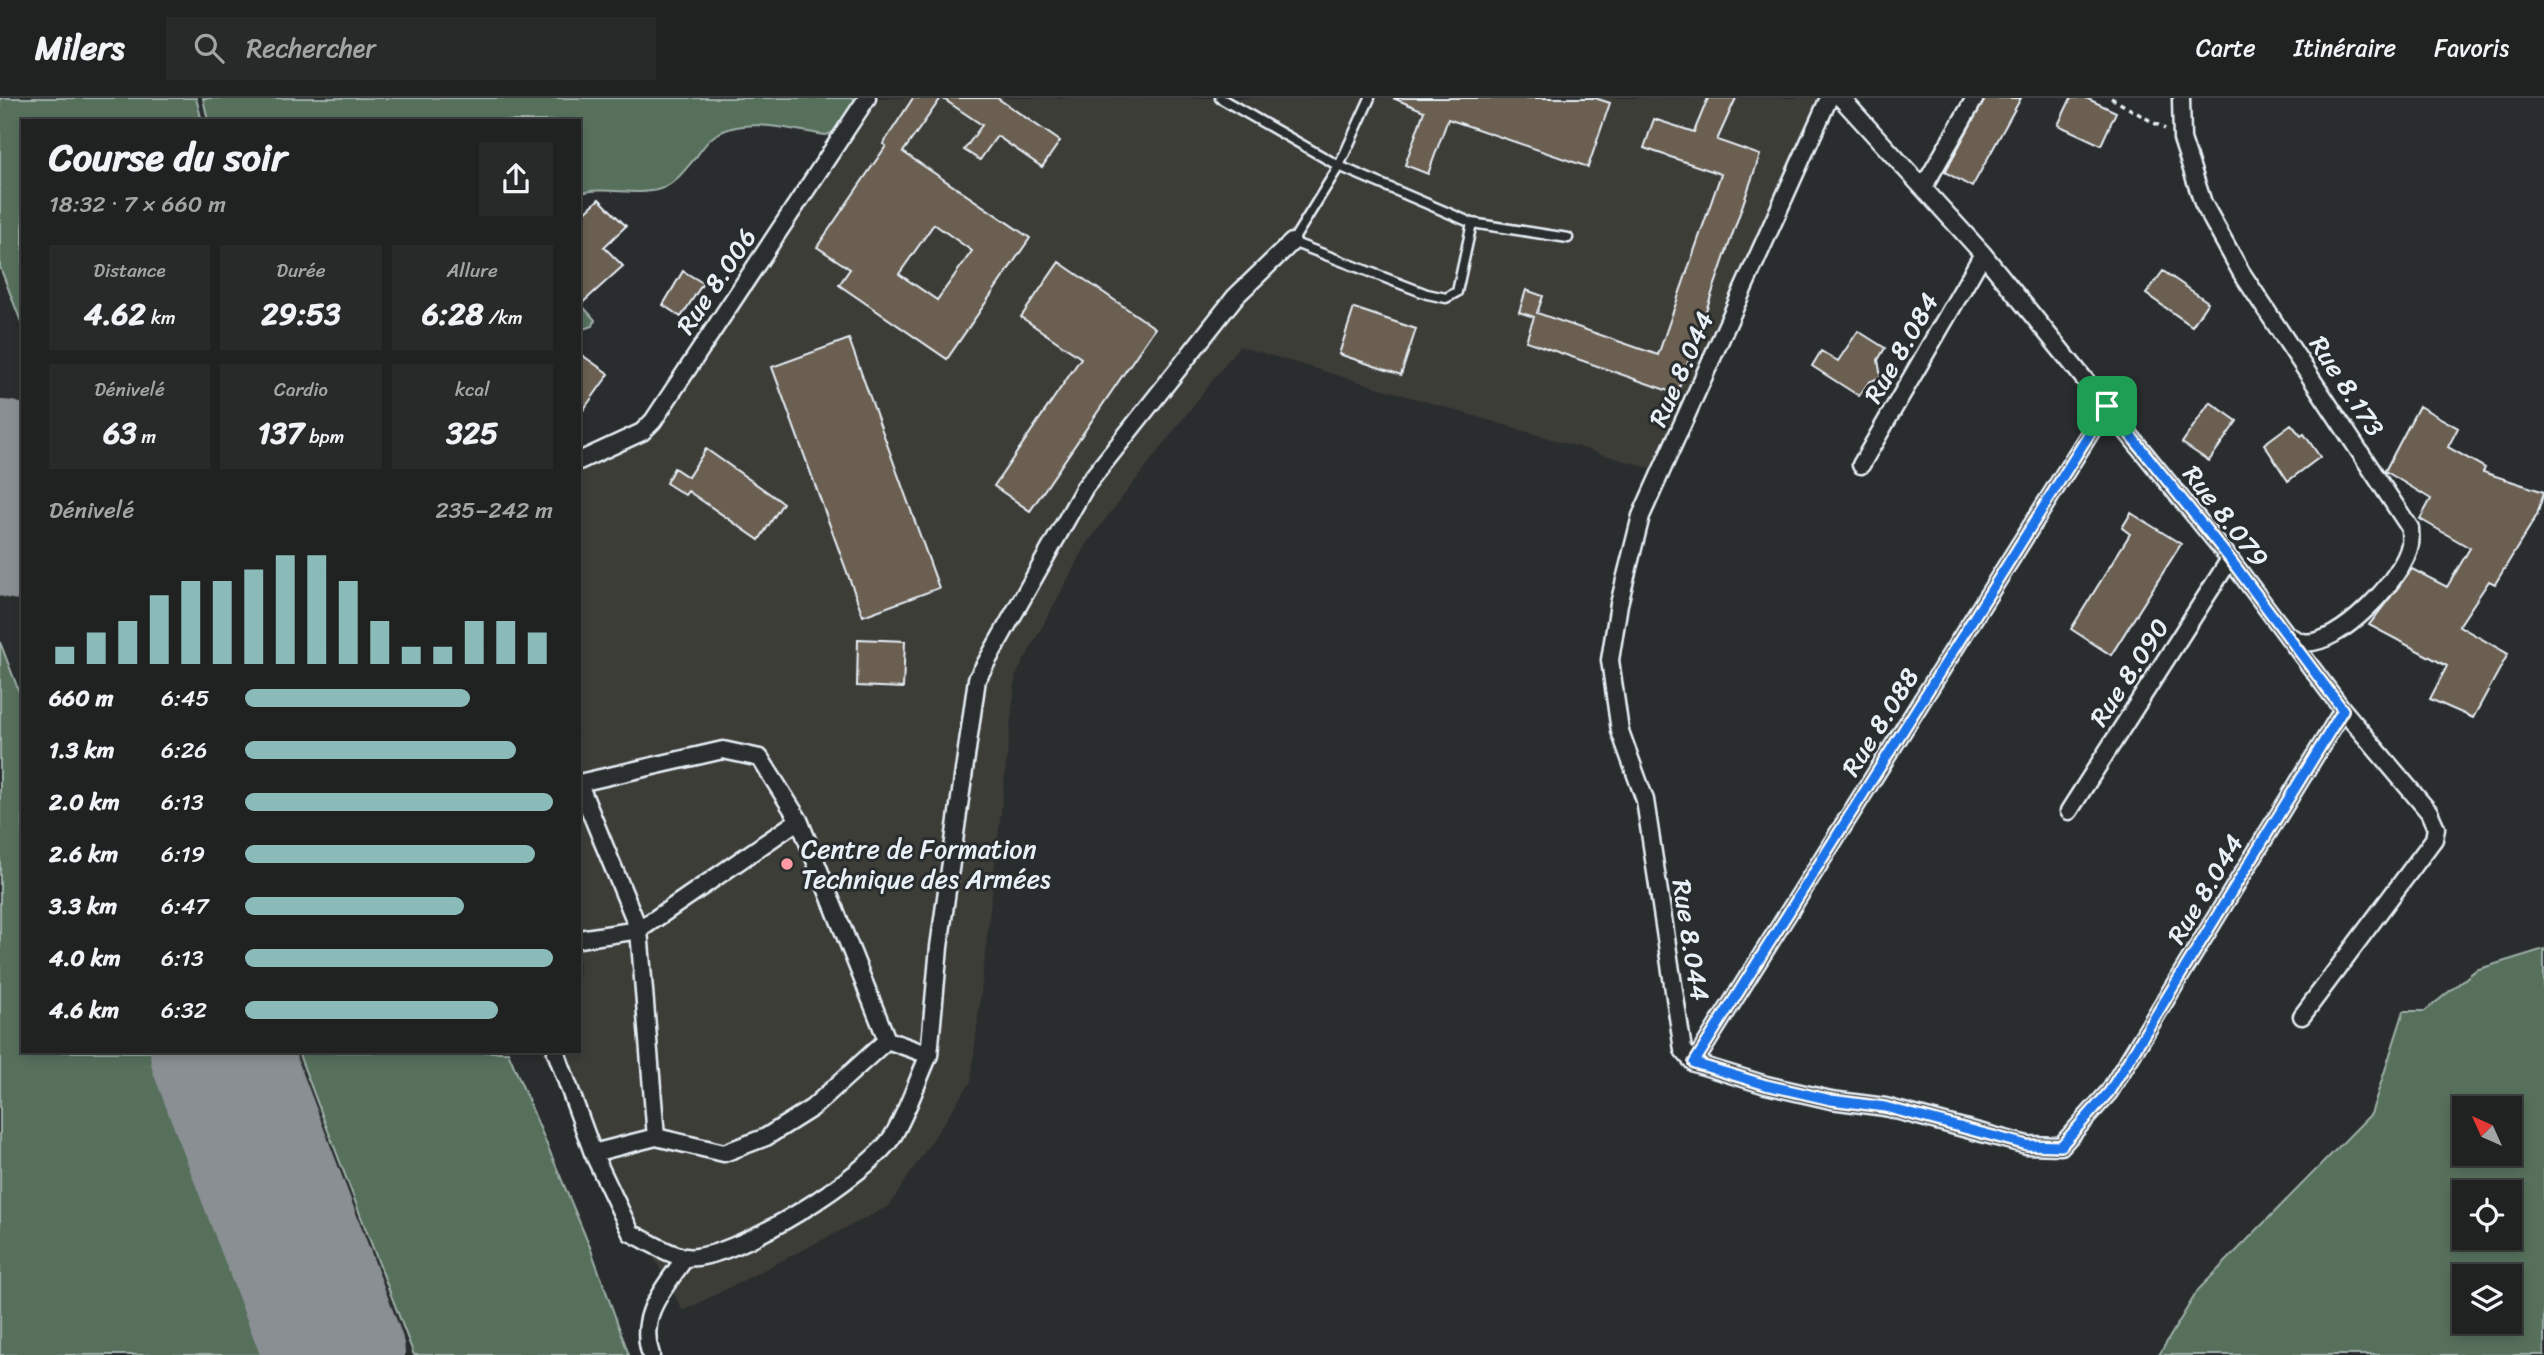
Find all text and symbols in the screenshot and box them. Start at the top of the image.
search box [166,17,656,80]
text: Milers [35,19,124,77]
text: Rechercher [246,25,376,71]
text: Carte [2196,27,2256,69]
text: Itinéraire [2294,27,2396,69]
text: Favoris [2434,27,2509,69]
icon: search [190,29,228,67]
text: Course du soir [49,124,287,191]
button: share [479,142,553,216]
text: 18:32 · 7 × 660 m [49,184,226,225]
street label: Rue 8.006 [663,218,769,344]
text: Distance [94,254,166,287]
text: Durée [277,254,325,287]
text: Allure [447,254,498,287]
street label: Rue 8.084 [1851,284,1951,412]
text: 4.62 [84,287,146,341]
text: 29:53 [261,287,341,341]
text: 6:28 [422,287,484,341]
text: km [146,301,176,334]
text: /km [484,301,523,334]
street label: Rue 8.044 [1635,304,1727,434]
street label: Rue 8.173 [2297,326,2397,446]
text: Dénivelé [94,373,165,406]
text: Cardio [274,373,328,406]
text: kcal [455,373,490,406]
pin [2077,376,2137,436]
icon: arrive [2088,387,2126,425]
text: 63 [103,406,137,460]
text: 137 [258,406,304,460]
text: 325 [446,406,498,460]
text: m [137,420,156,453]
text: bpm [304,420,344,453]
street label: Rue 8.079 [2171,454,2281,578]
text: Dénivelé [49,490,134,531]
text: 235–242 m [435,490,553,531]
street label: Rue 8.090 [2076,608,2182,736]
street label: Rue 8.088 [1828,658,1932,786]
text: 660 m [49,678,113,719]
text: 6:45 [161,678,209,719]
text: 1.3 km [49,730,114,771]
text: 6:26 [161,730,207,771]
text: 2.0 km [49,782,120,823]
text: 6:13 [161,782,204,823]
street label: Rue 8.044 [2154,825,2256,953]
place label: Centre de Formation Technique des Armées [801,826,1051,902]
text: 2.6 km [49,834,118,875]
text: 6:19 [161,834,205,875]
marker: Centre de Formation Technique des Armées [779,856,795,872]
street label: Rue 8.044 [1659,876,1723,1004]
text: 3.3 km [49,886,117,927]
text: 6:47 [161,886,209,927]
text: 4.0 km [49,938,121,979]
text: 6:13 [161,938,204,979]
text: 4.6 km [49,990,119,1031]
text: 6:32 [161,990,207,1031]
north arrow [2452,1096,2522,1166]
map controls [2452,1096,2522,1334]
button: locate [2452,1180,2522,1250]
button: layers [2452,1264,2522,1334]

